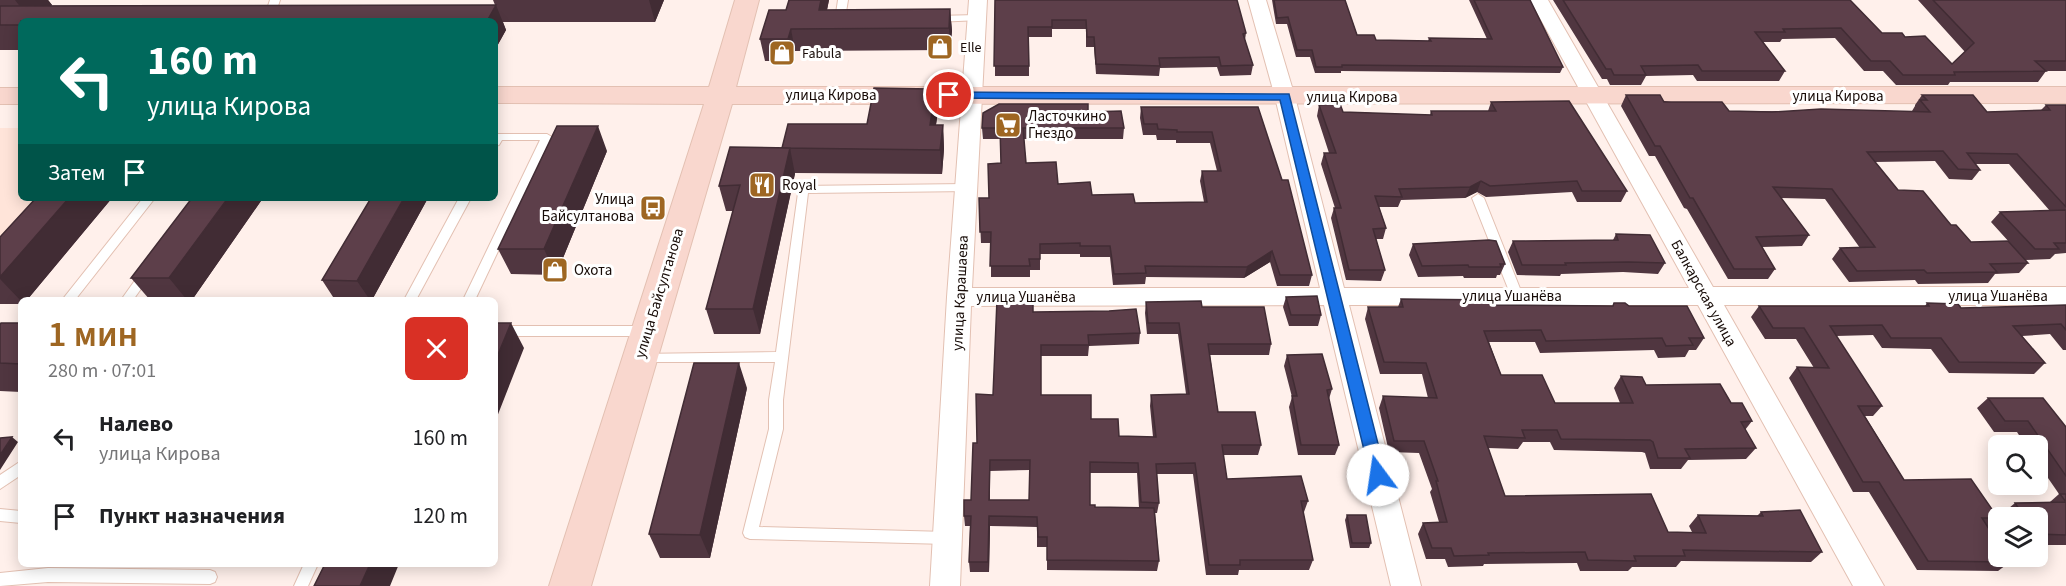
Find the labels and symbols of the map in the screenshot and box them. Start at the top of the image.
shop icon: Elle [925,32,955,62]
shop icon: Fabula [767,38,797,68]
place label: Elle [960,38,982,58]
place label: Fabula [802,44,841,64]
pin [923,69,974,120]
street label: улица Кирова [785,85,877,106]
street label: улица Кирова [1792,86,1884,107]
street label: улица Кирова [1306,87,1398,108]
place label: Ласточкино Гнездо [1028,106,1107,144]
supermarket icon: Ласточкино Гнездо [993,110,1023,140]
restaurant icon: Royal [747,170,777,200]
place label: Royal [782,175,817,196]
place label: Улица Байсултанова [542,189,634,227]
bus stop icon: Улица Байсултанова [638,193,668,223]
street label: улица Байсултанова [630,226,689,361]
street label: улица Карашаева [947,235,974,351]
street label: Балкарская улица [1666,236,1742,350]
shop icon: Охота [540,255,570,285]
place label: Охота [574,260,612,281]
street label: улица Ушанёва [1462,286,1562,307]
street label: улица Ушанёва [1948,286,2048,307]
street label: улица Ушанёва [976,287,1076,308]
position arrow [1346,443,1410,507]

